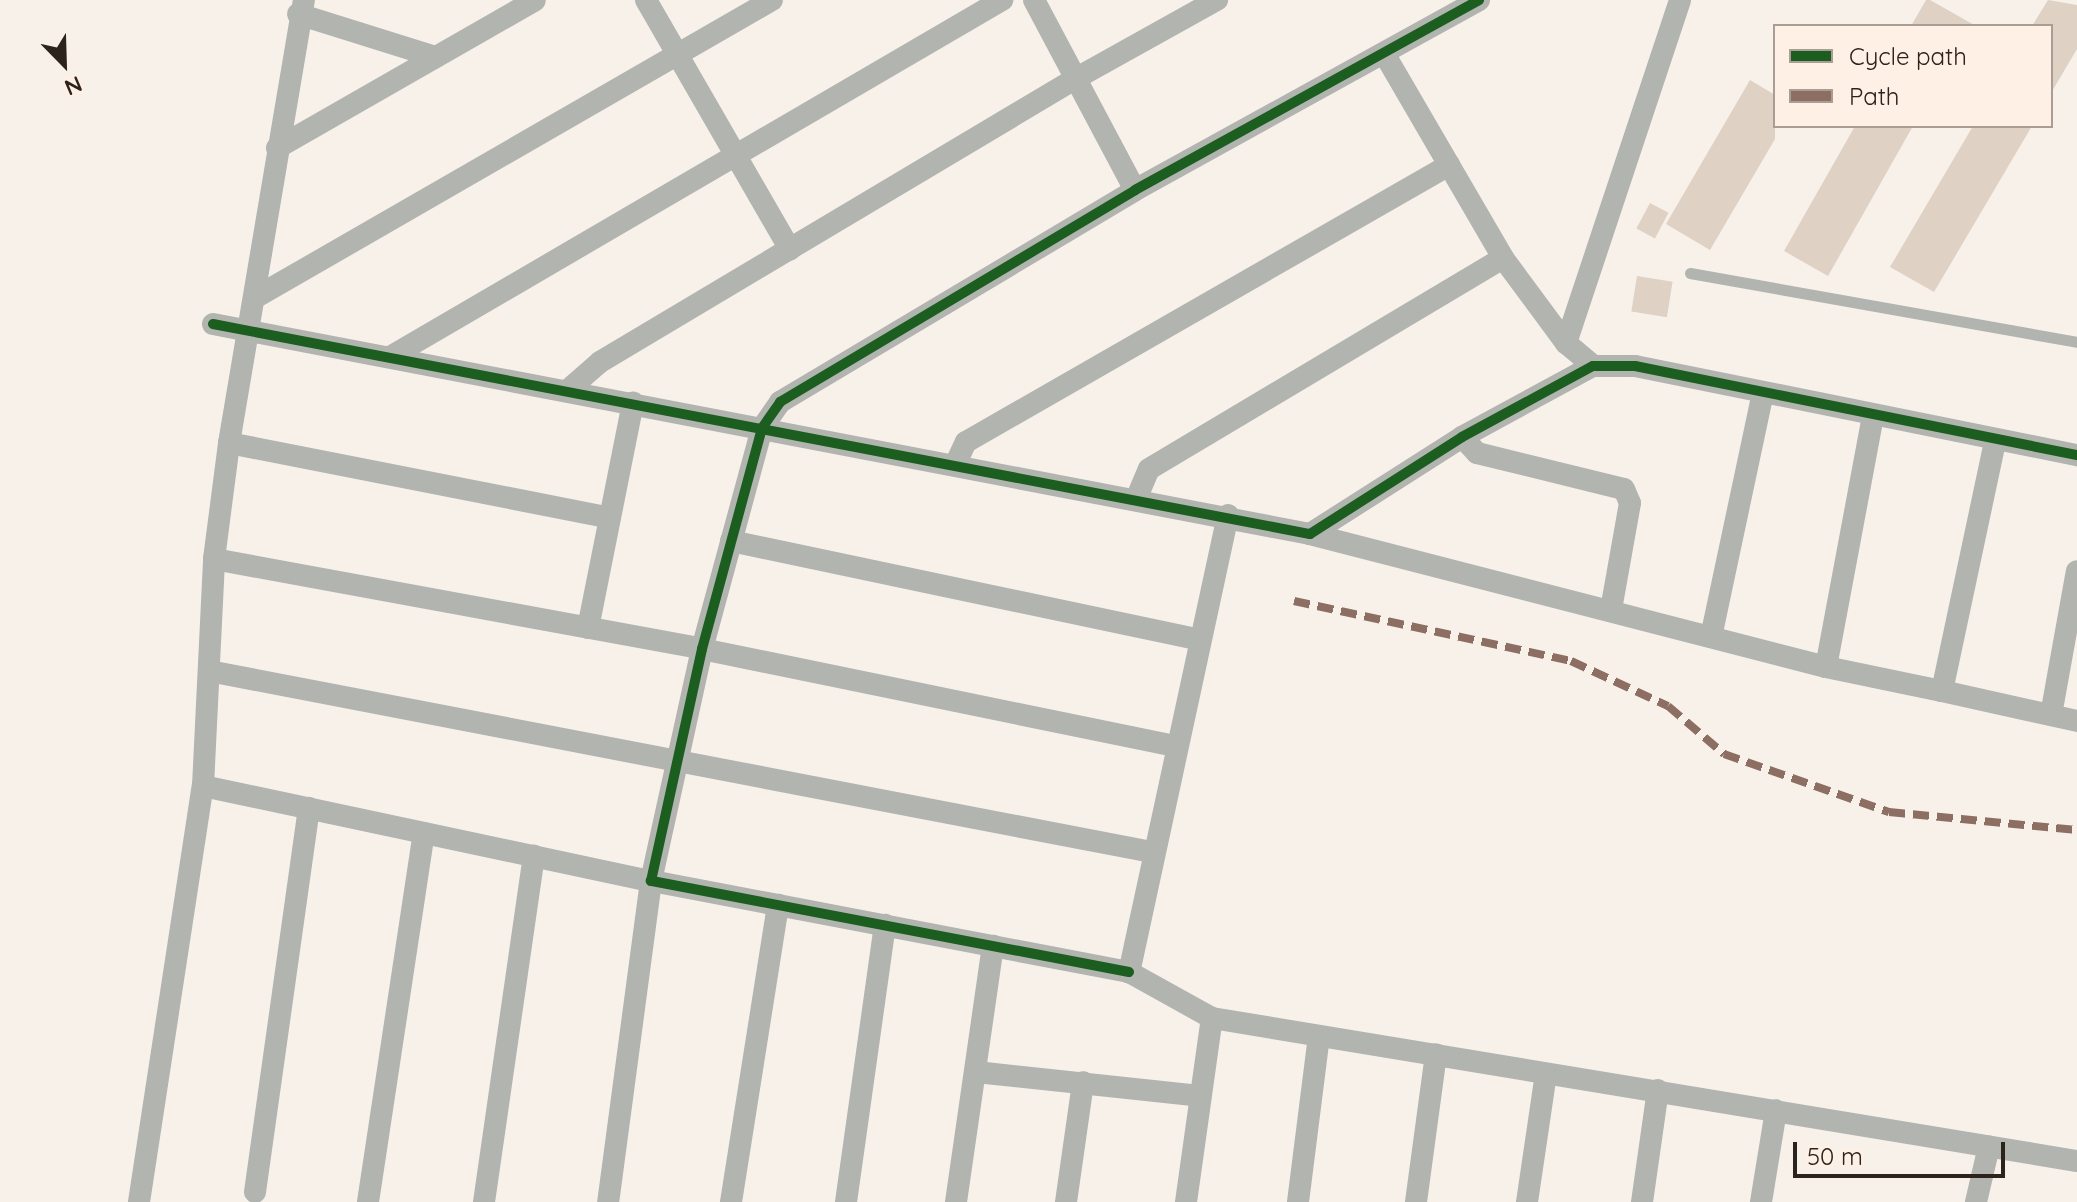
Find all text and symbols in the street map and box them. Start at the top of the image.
north arrow [24,24,104,104]
legend [1773,24,2053,128]
text: Cycle path [1849,41,1967,71]
text: N [60,70,86,102]
text: Path [1849,81,1900,111]
scale bar [1797,1126,2009,1176]
text: 50 m [1807,1141,1863,1171]

